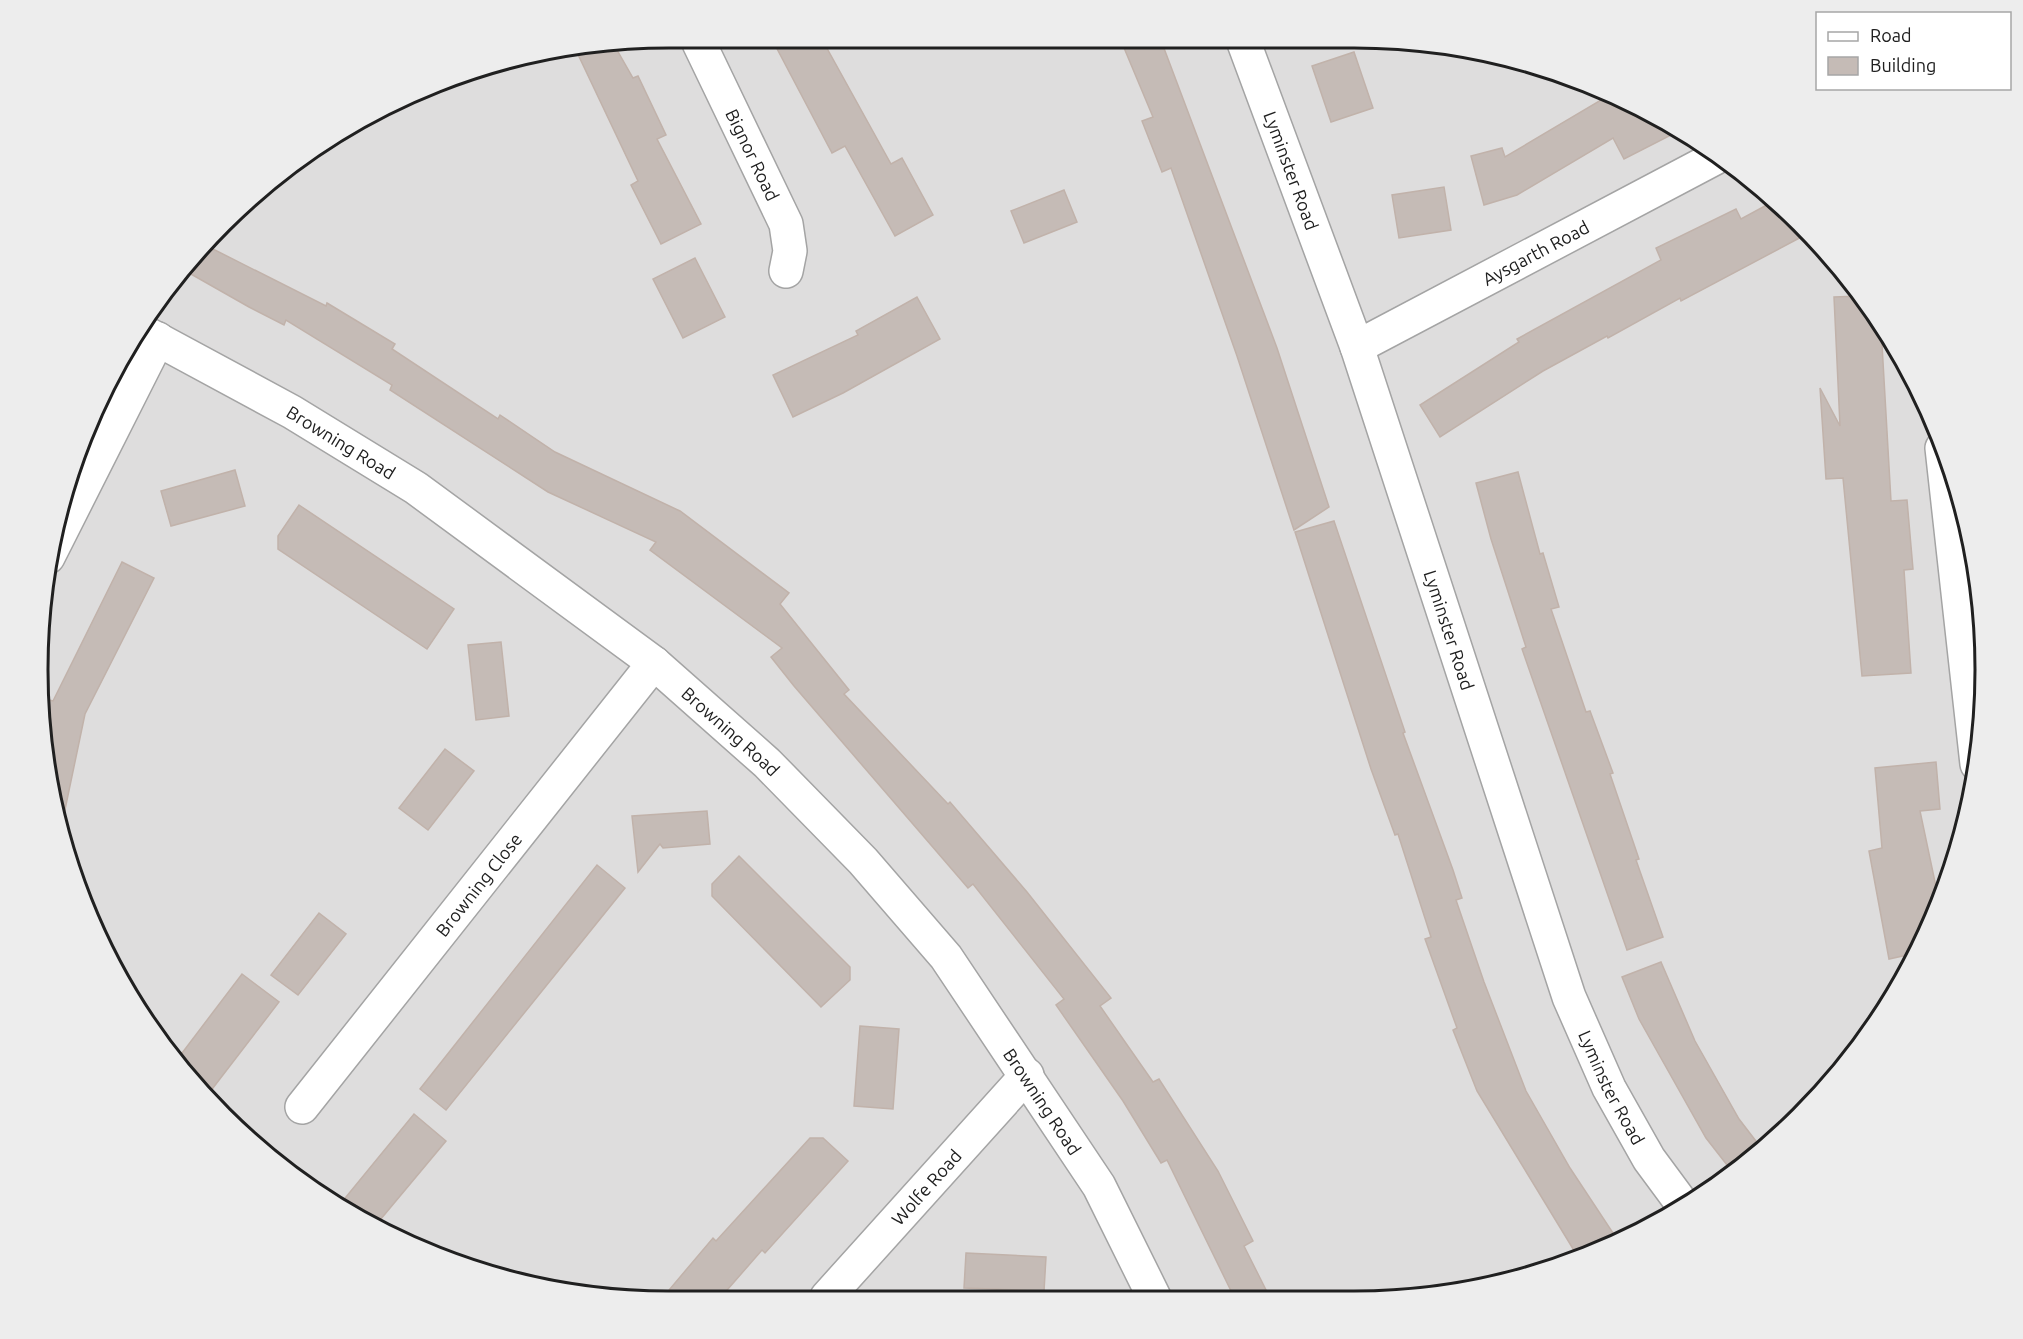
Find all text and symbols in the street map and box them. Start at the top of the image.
legend [1816,12,2011,90]
text: Road [1870,25,1912,45]
text: Building [1870,55,1936,75]
street label: Bignor Road [722,106,783,204]
street label: Lyminster Road [1260,108,1323,233]
street label: Aysgarth Road [1479,216,1592,289]
street label: Browning Road [283,401,399,483]
street label: Lyminster Road [1420,567,1478,693]
street label: Browning Road [678,683,784,780]
street label: Browning Close [431,829,525,940]
street label: Lyminster Road [1575,1027,1649,1148]
street label: Browning Road [1000,1044,1085,1158]
street label: Wolfe Road [887,1145,965,1229]

